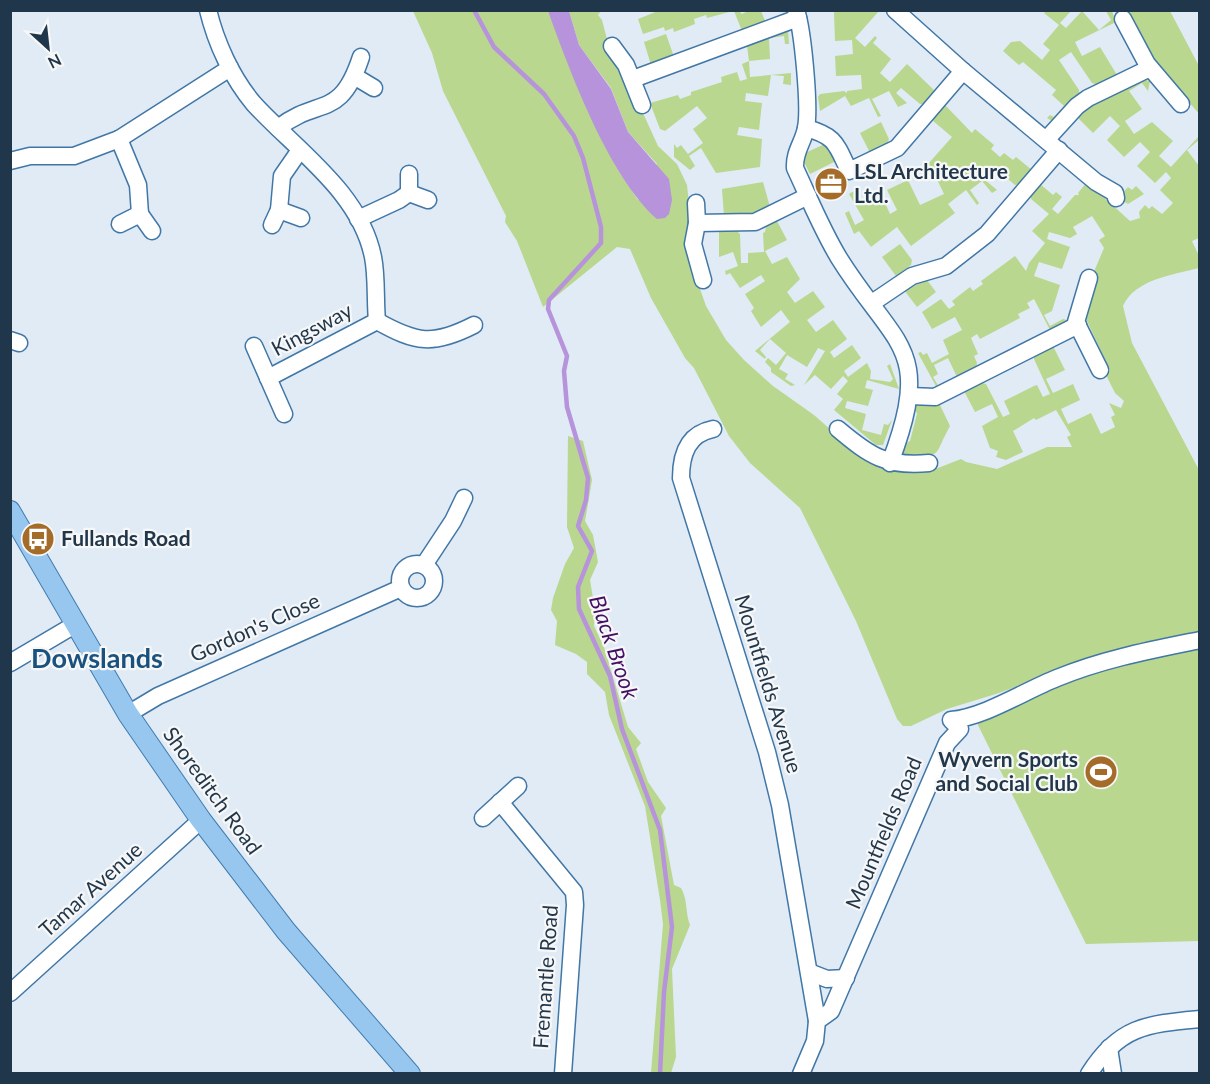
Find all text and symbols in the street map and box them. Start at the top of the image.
north arrow [18,18,78,78]
text: N [45,51,65,73]
place label: LSL Architecture Ltd. [854,158,1008,207]
office icon: LSL Architecture Ltd. [813,166,849,202]
street label: Kingsway [267,297,356,360]
bus stop icon: Fullands Road [20,521,56,557]
place label: Fullands Road [61,525,191,550]
street label: Gordon's Close [186,587,323,666]
water label: Black Brook [584,591,645,703]
street label: Mountfields Avenue [730,591,808,776]
district label: Dowslands [31,641,163,674]
street label: Shoreditch Road [159,722,268,859]
place label: Wyvern Sports and Social Club [936,746,1078,795]
street label: Mountfields Road [839,753,926,912]
sports icon: Wyvern Sports and Social Club [1083,754,1119,790]
street label: Tamar Avenue [33,836,147,942]
street label: Fremantle Road [527,904,562,1050]

